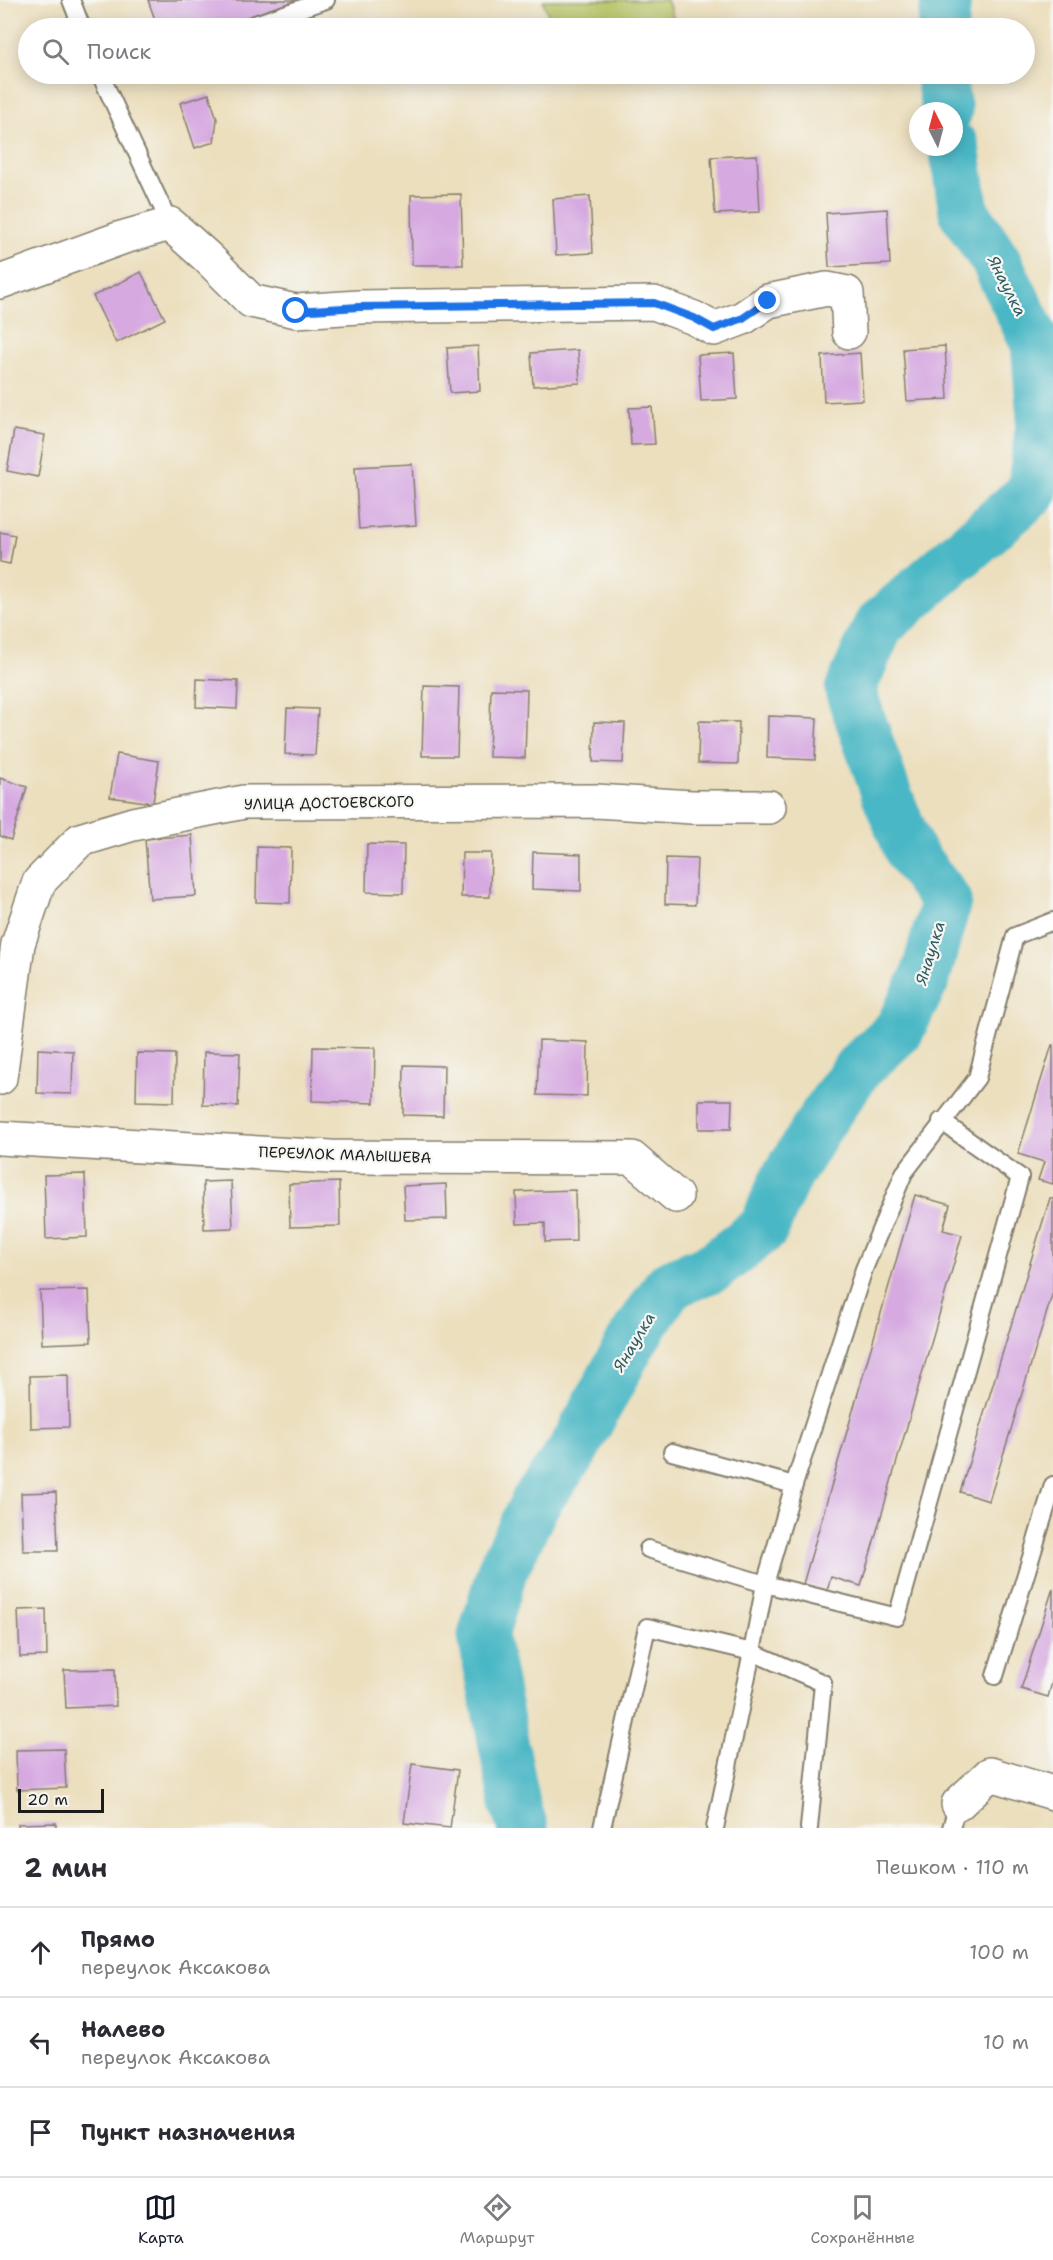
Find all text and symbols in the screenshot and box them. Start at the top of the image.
search box [18,18,1035,84]
icon: search [39,35,72,68]
text: Поиск [87,37,151,66]
north arrow [909,102,963,156]
water label: Янаулка [982,251,1031,320]
route end [754,287,780,313]
route start [282,297,308,323]
street label: УЛИЦА ДОСТОЕВСКОГО [244,792,414,814]
water label: Янаулка [910,919,950,988]
street label: ПЕРЕУЛОК МАЛЫШЕВА [258,1142,432,1168]
water label: Янаулка [608,1308,660,1376]
scale bar [18,1786,104,1814]
text: 20 m [27,1789,68,1810]
text: 2 мин [24,1850,107,1885]
text: Пешком · 110 m [876,1854,1029,1880]
text: Прямо [81,1925,155,1954]
icon: ahead [24,1936,57,1969]
text: 100 m [969,1939,1029,1965]
text: переулок Аксакова [81,1954,270,1980]
text: Налево [81,2015,165,2044]
icon: left [24,2026,57,2059]
text: 10 m [983,2029,1029,2055]
text: переулок Аксакова [81,2044,270,2070]
icon: arrive [24,2116,57,2149]
text: Пункт назначения [81,2118,295,2147]
tab: Карта [138,2191,184,2248]
tab: Маршрут [460,2191,534,2248]
tab: Сохранённые [810,2191,915,2248]

